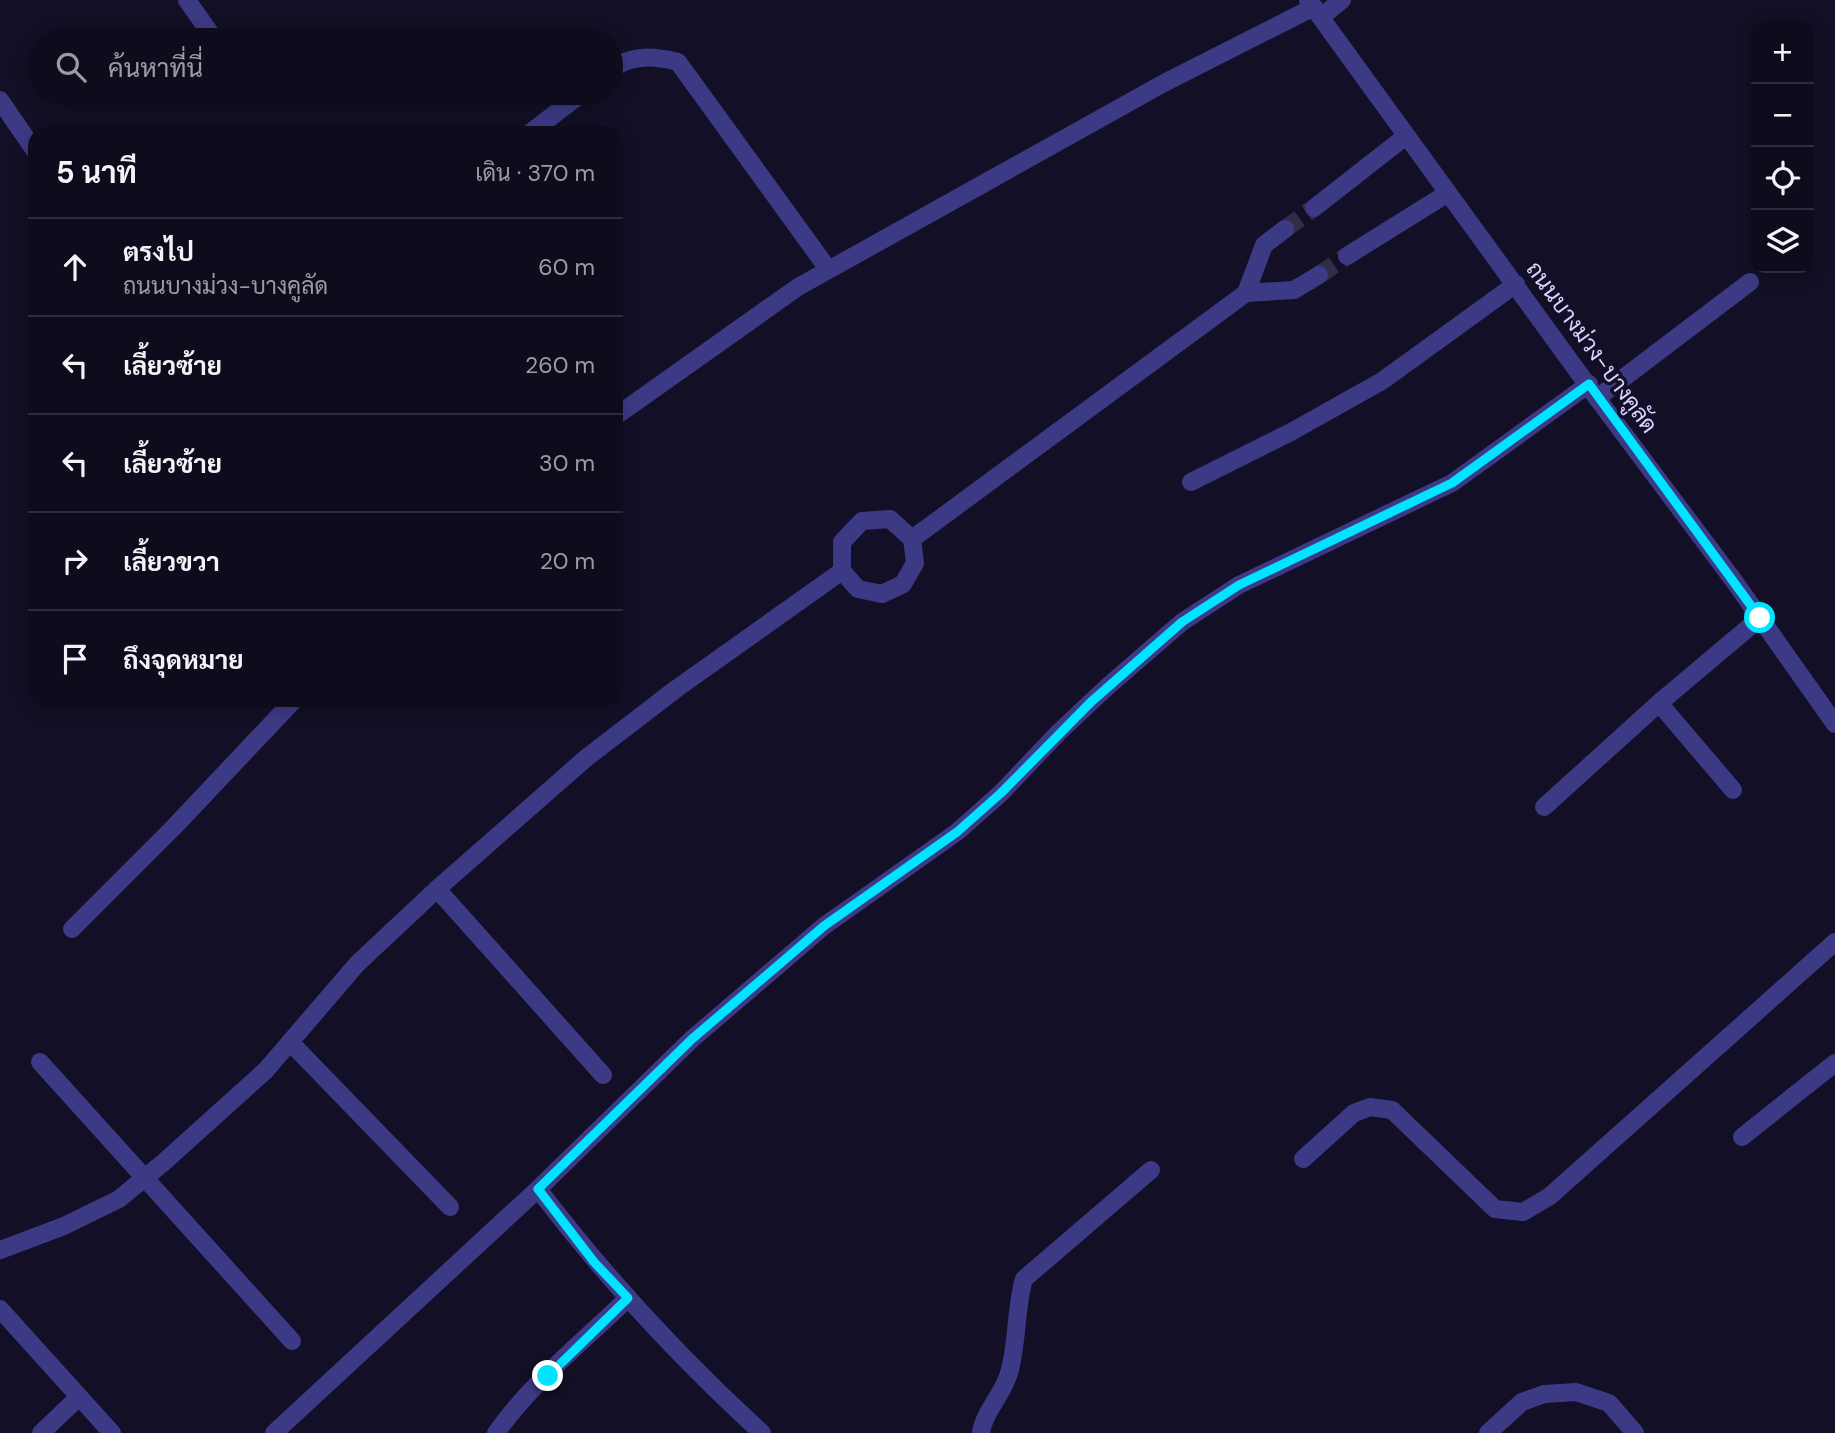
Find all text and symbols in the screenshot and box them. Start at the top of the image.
map controls [1751,21,1814,273]
button: + [1751,21,1814,84]
search box [28,28,623,105]
icon: search [52,48,90,86]
text: ค้นหาที่นี่ [108,51,203,85]
button: − [1751,84,1814,147]
button: locate [1751,147,1814,210]
text: 5 นาที [56,153,137,192]
text: เดิน · 370 m [475,158,595,188]
button: layers [1751,210,1814,273]
text: ตรงไป [123,235,194,269]
icon: ahead [56,248,94,286]
text: 60 m [538,252,595,282]
street label: ถนนบางม่วง-บางคูลัด [1518,255,1664,440]
text: ถนนบางม่วง-บางคูลัด [123,271,328,301]
icon: left [56,346,94,384]
text: เลี้ยวซ้าย [123,349,222,383]
text: 260 m [525,350,595,380]
icon: left [56,444,94,482]
text: เลี้ยวซ้าย [123,447,222,481]
text: 30 m [539,448,595,478]
icon: right [56,542,94,580]
text: เลี้ยวขวา [123,545,220,579]
text: 20 m [540,546,595,576]
route start [1744,602,1775,633]
icon: arrive [56,640,94,678]
text: ถึงจุดหมาย [123,643,244,677]
route end [532,1360,563,1391]

